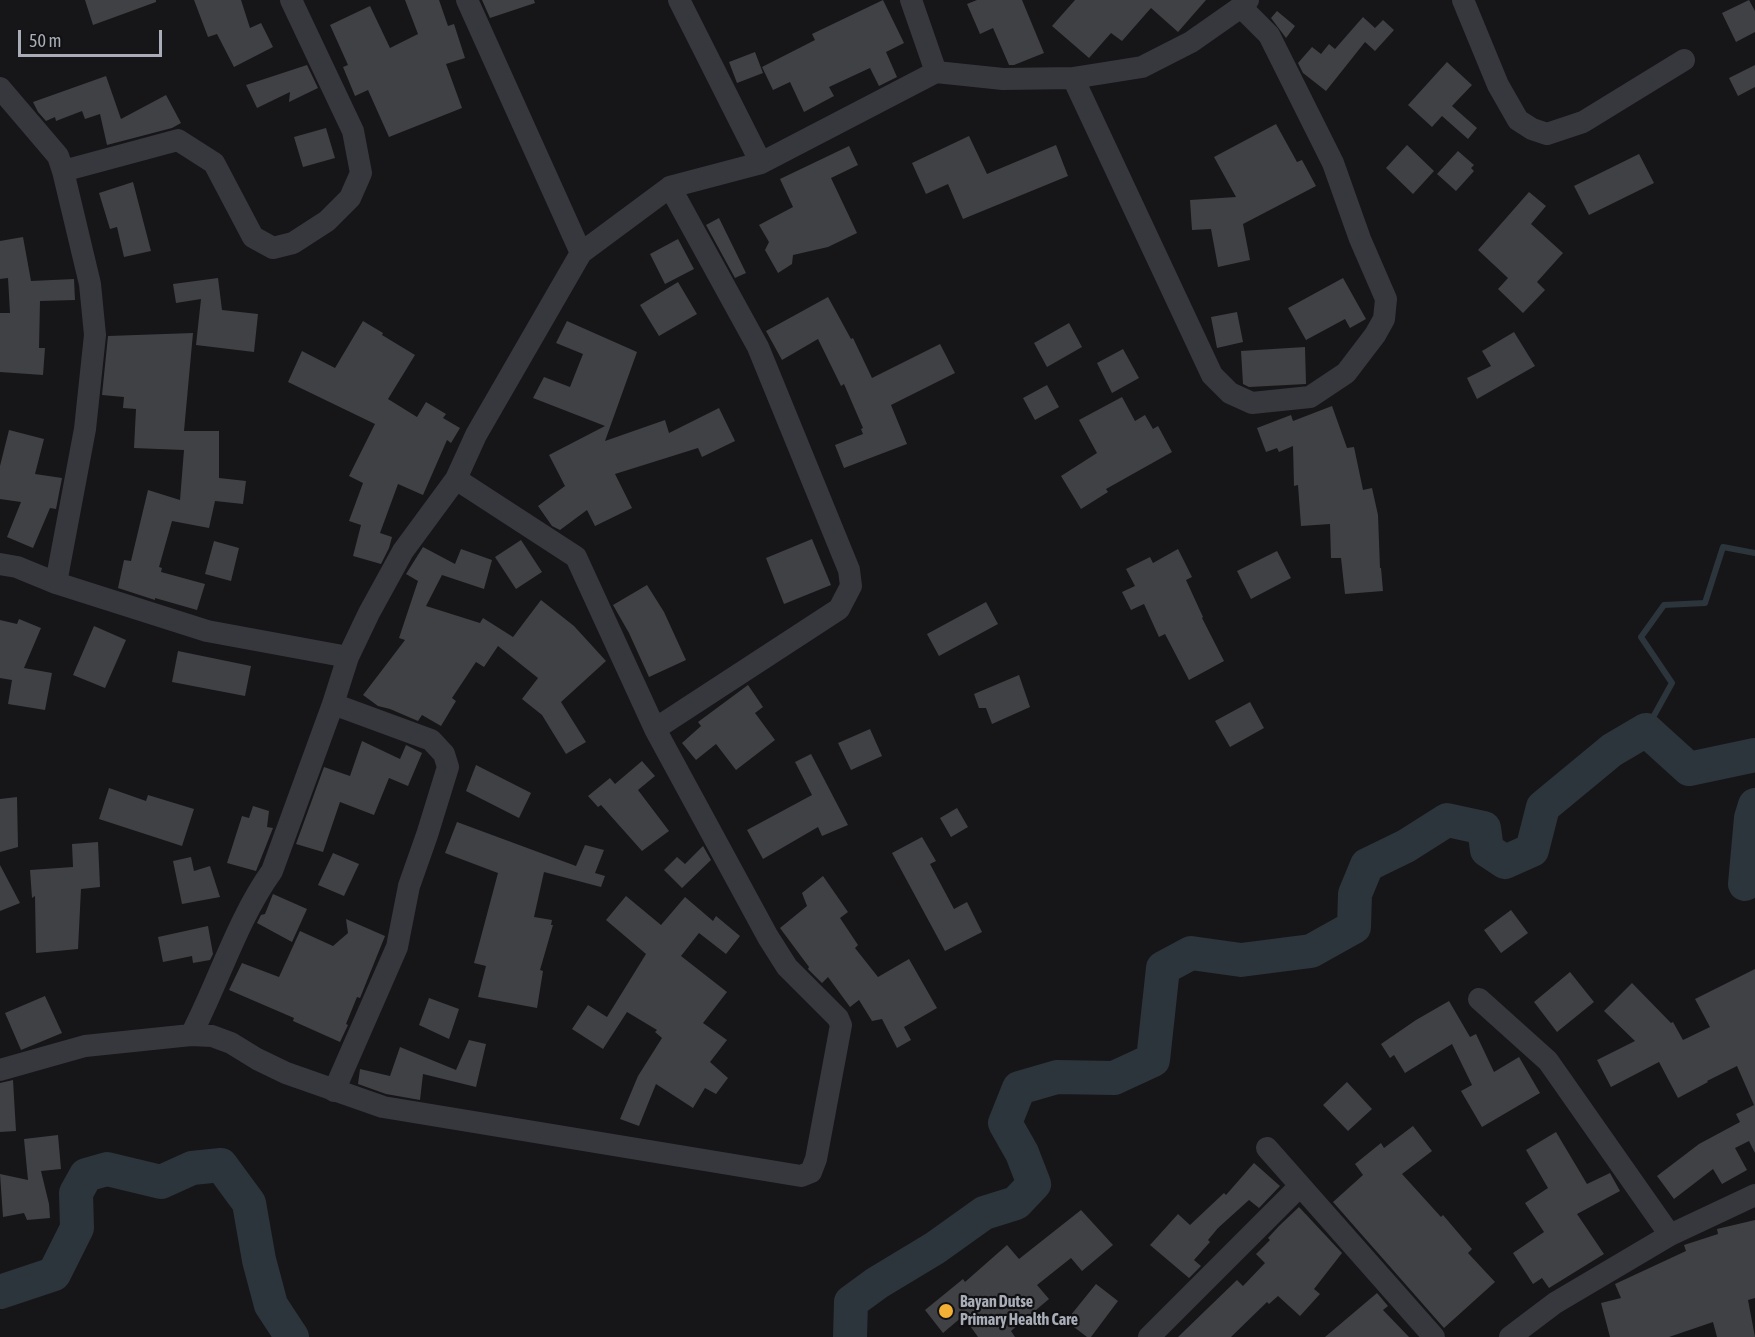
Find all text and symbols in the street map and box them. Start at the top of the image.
scale bar [21,18,165,56]
text: 50 m [29,30,61,51]
place label: Bayan Dutse Primary Health Care [960,1292,1078,1330]
marker: Bayan Dutse Primary Health Care [937,1302,955,1320]

